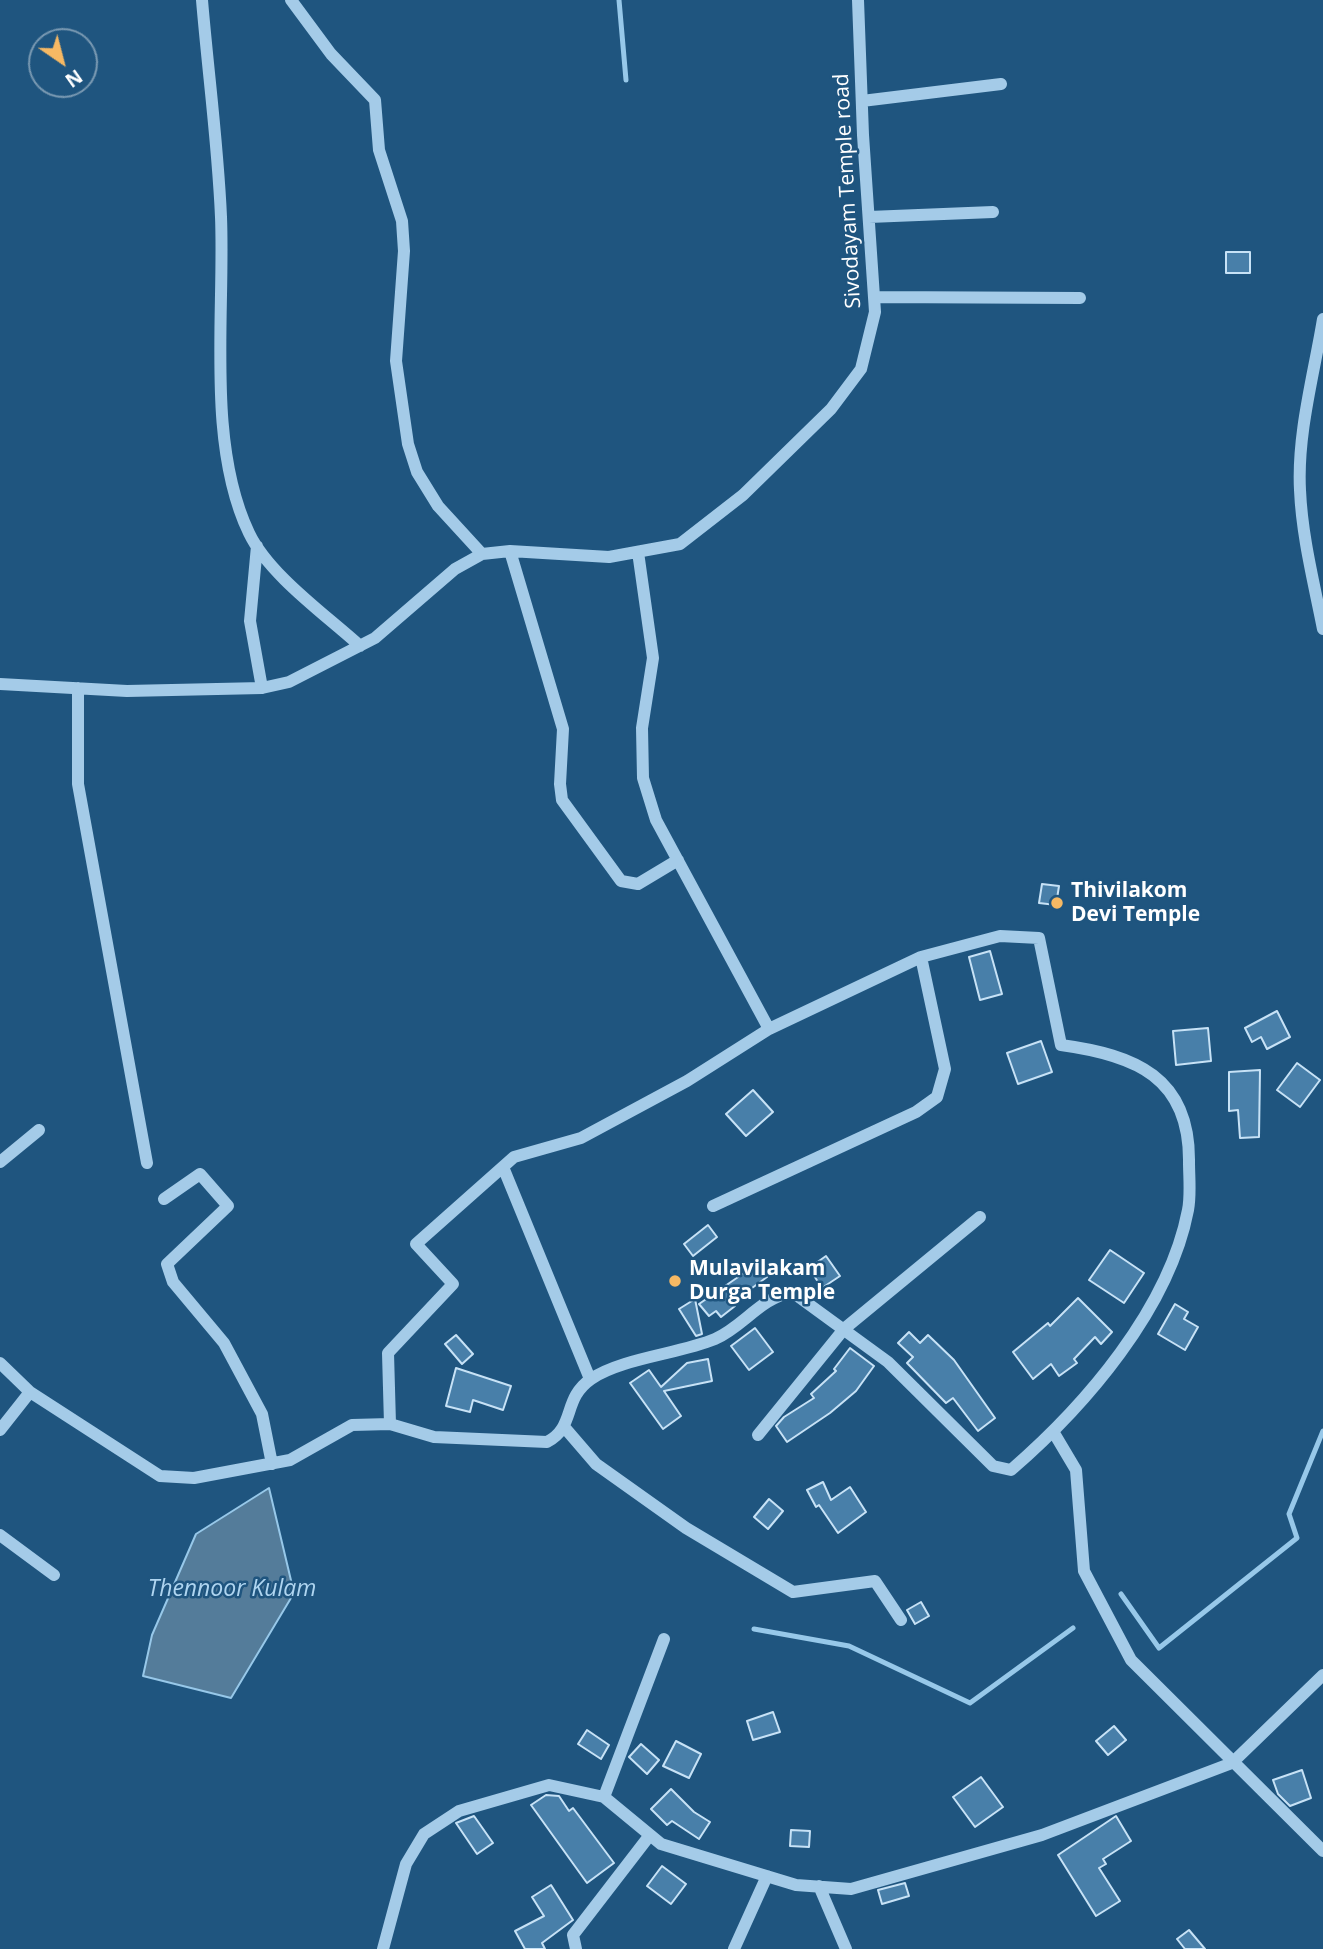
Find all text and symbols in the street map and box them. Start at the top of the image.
north arrow [28,28,98,98]
text: N [60,63,88,94]
street label: Sivodayam Temple road [829,73,867,309]
place label: Thivilakom Devi Temple [1071,878,1200,928]
marker: Thivilakom Devi Temple [1049,895,1065,911]
place label: Mulavilakam Durga Temple [689,1256,835,1306]
marker: Mulavilakam Durga Temple [667,1273,683,1289]
water label: Thennoor Kulam [148,1575,316,1603]

